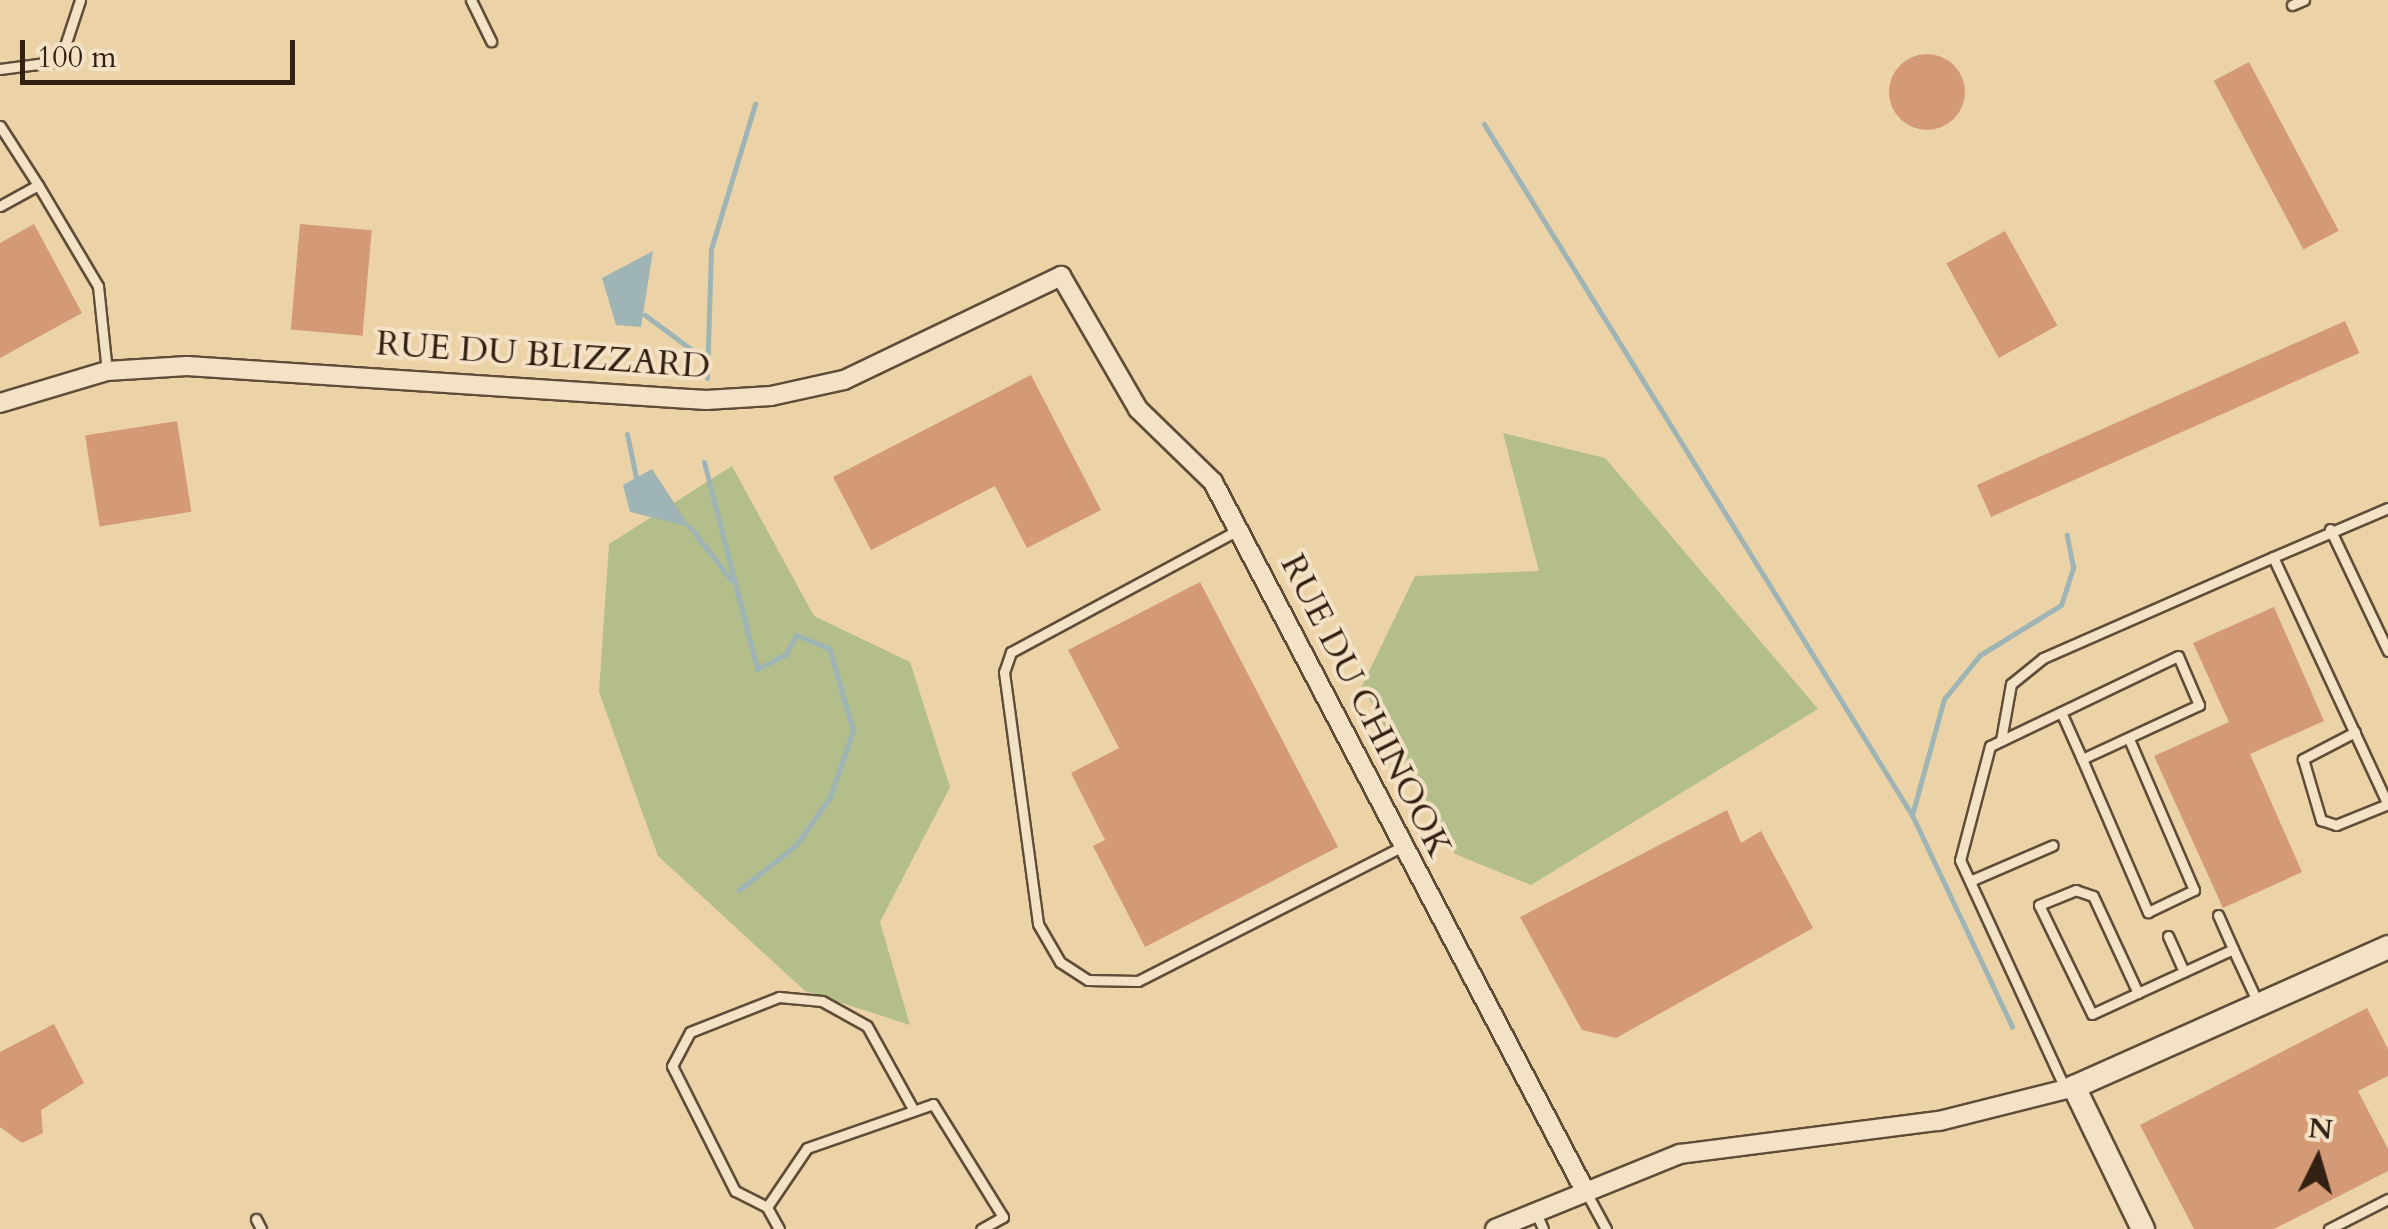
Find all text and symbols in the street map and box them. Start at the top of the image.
scale bar [25,20,300,82]
text: 100 m [37,37,117,78]
street label: RUE DU BLIZZARD [375,322,711,388]
street label: RUE DU CHINOOK [1271,547,1461,865]
north arrow [2268,1109,2368,1209]
text: N [2307,1109,2334,1149]

